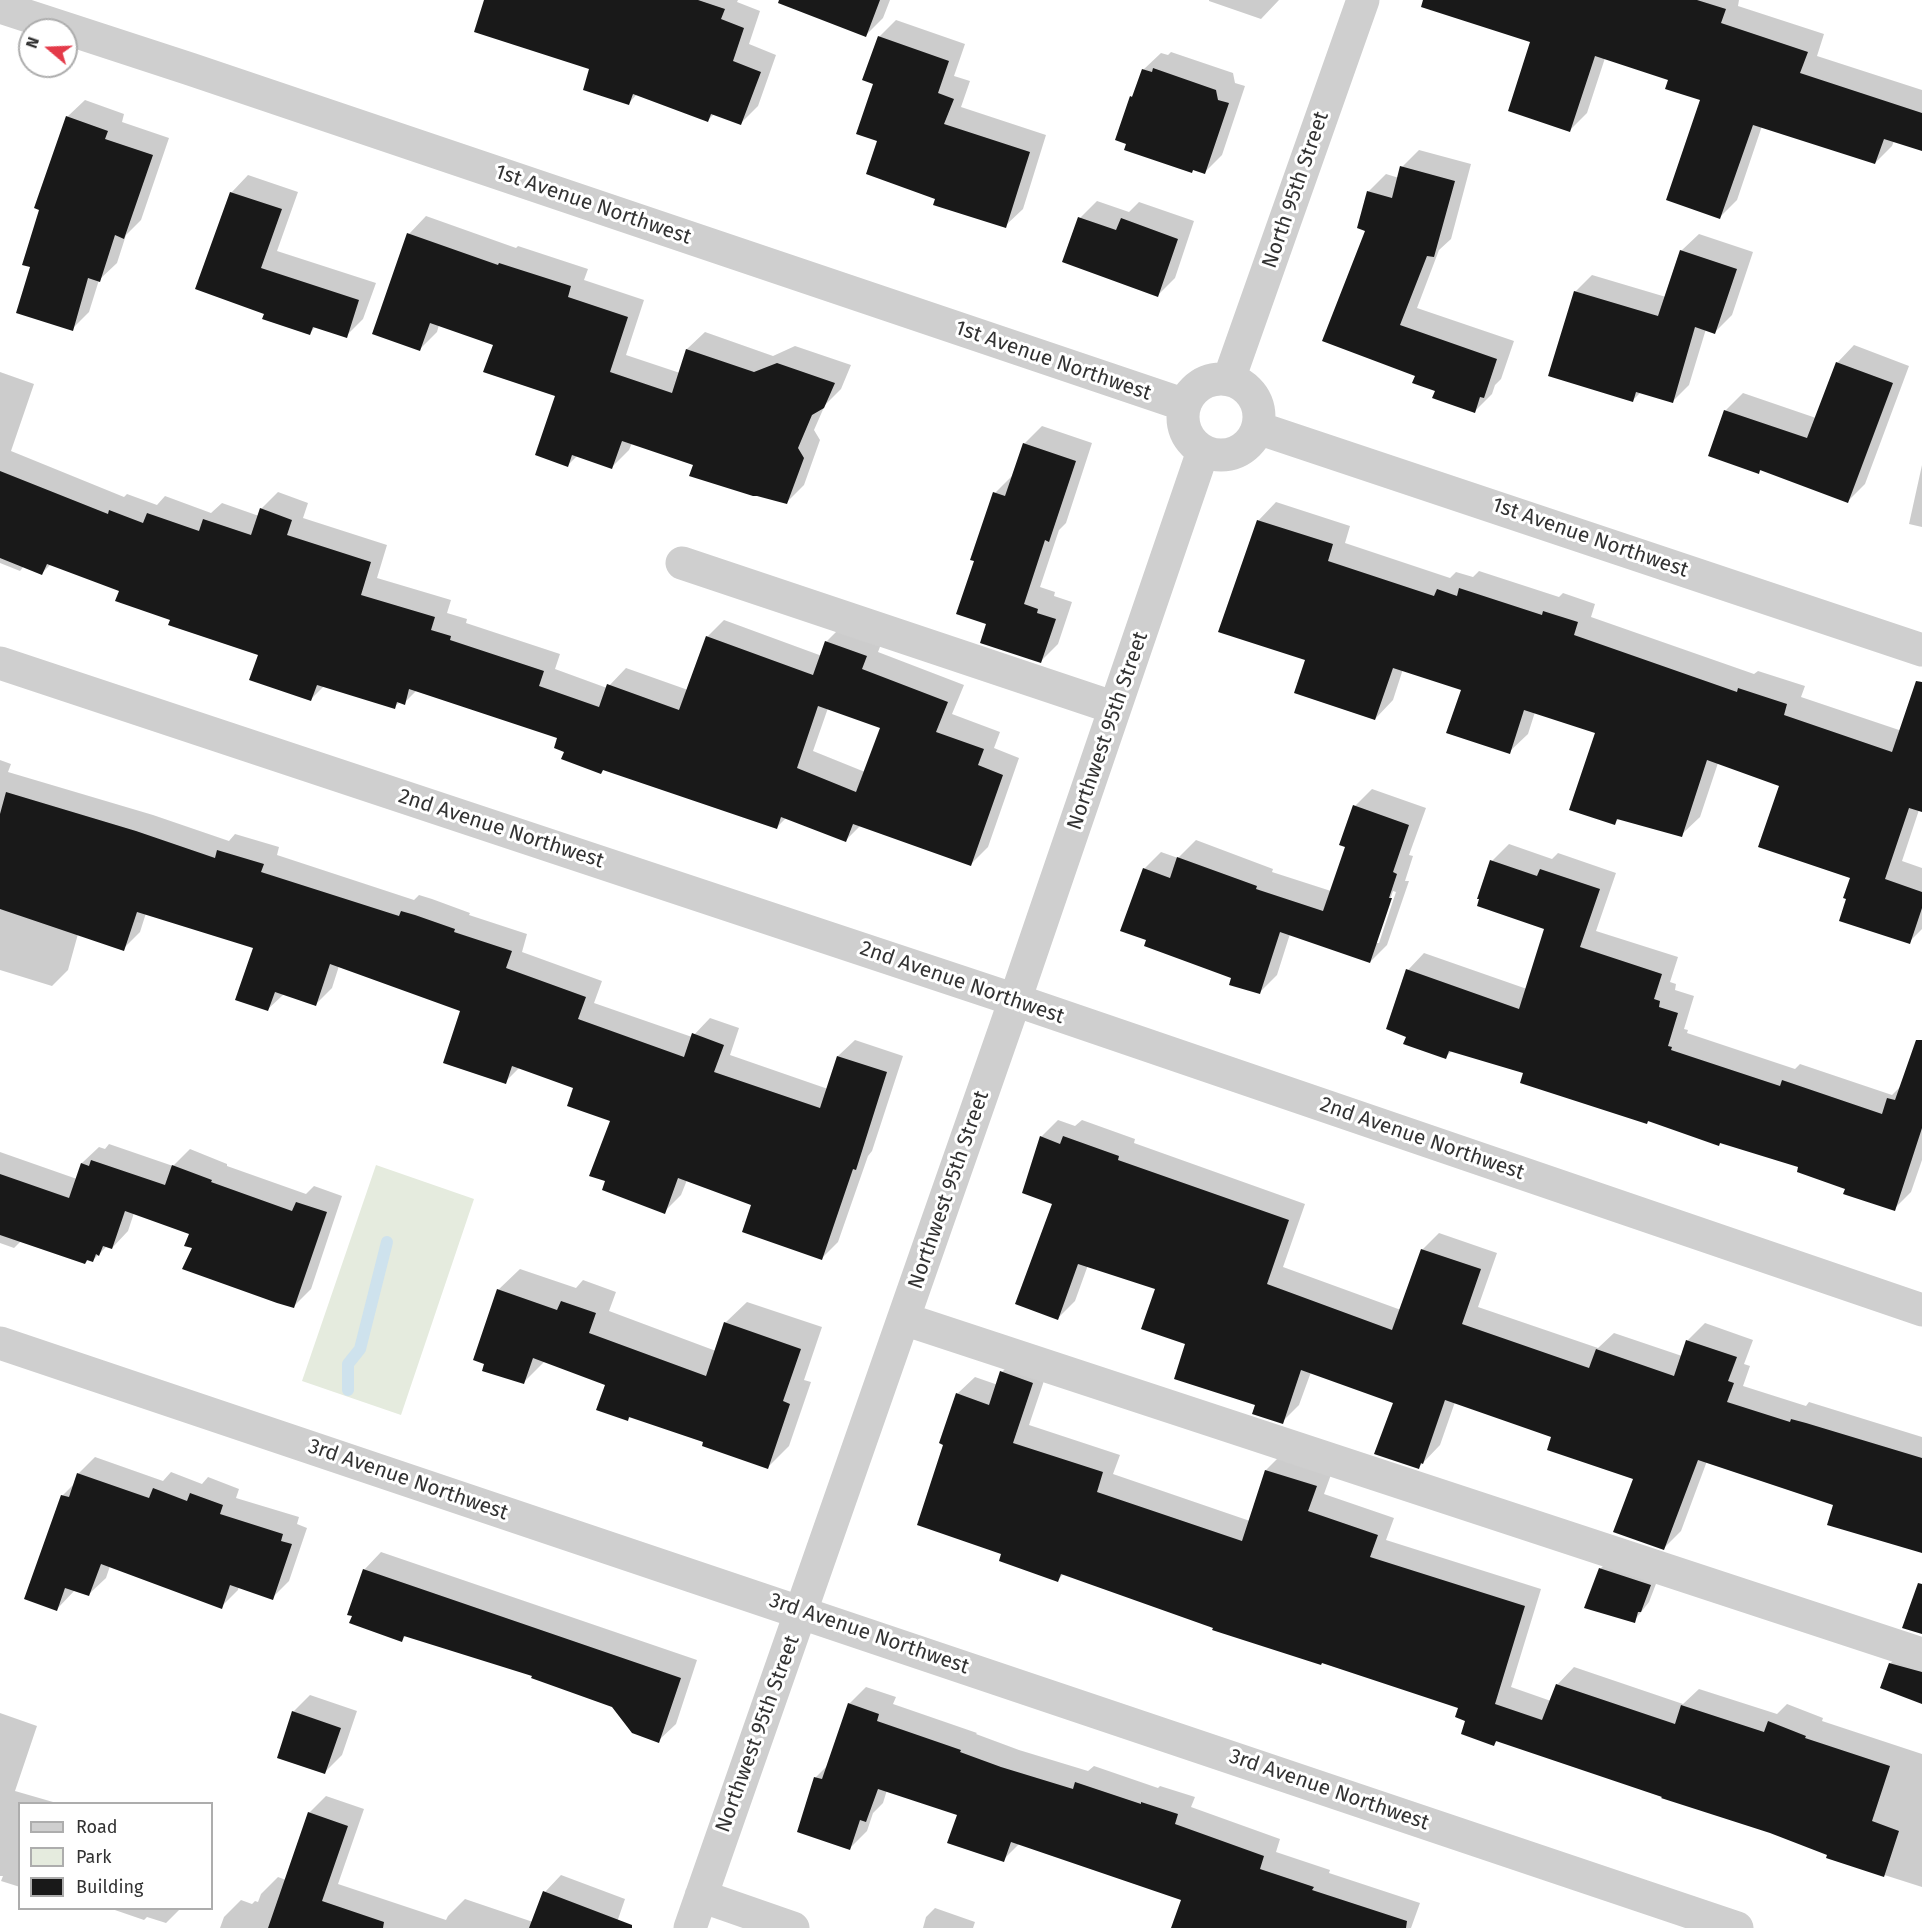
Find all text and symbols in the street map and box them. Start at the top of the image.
north arrow [18,18,78,78]
text: N [22,35,43,51]
street label: North 95th Street [1257,108,1335,272]
street label: 1st Avenue Northwest [492,160,694,250]
street label: 1st Avenue Northwest [952,316,1154,406]
street label: 1st Avenue Northwest [1489,493,1691,583]
street label: Northwest 95th Street [1062,629,1154,833]
street label: 2nd Avenue Northwest [395,784,607,874]
street label: 2nd Avenue Northwest [856,936,1068,1030]
street label: Northwest 95th Street [903,1088,995,1292]
street label: 2nd Avenue Northwest [1316,1092,1528,1186]
street label: 3rd Avenue Northwest [305,1434,511,1526]
street label: 3rd Avenue Northwest [766,1588,972,1680]
street label: Northwest 95th Street [711,1632,805,1836]
street label: 3rd Avenue Northwest [1226,1744,1432,1836]
legend [18,1802,213,1910]
text: Road [76,1816,118,1838]
text: Park [76,1846,111,1868]
text: Building [76,1876,143,1898]

